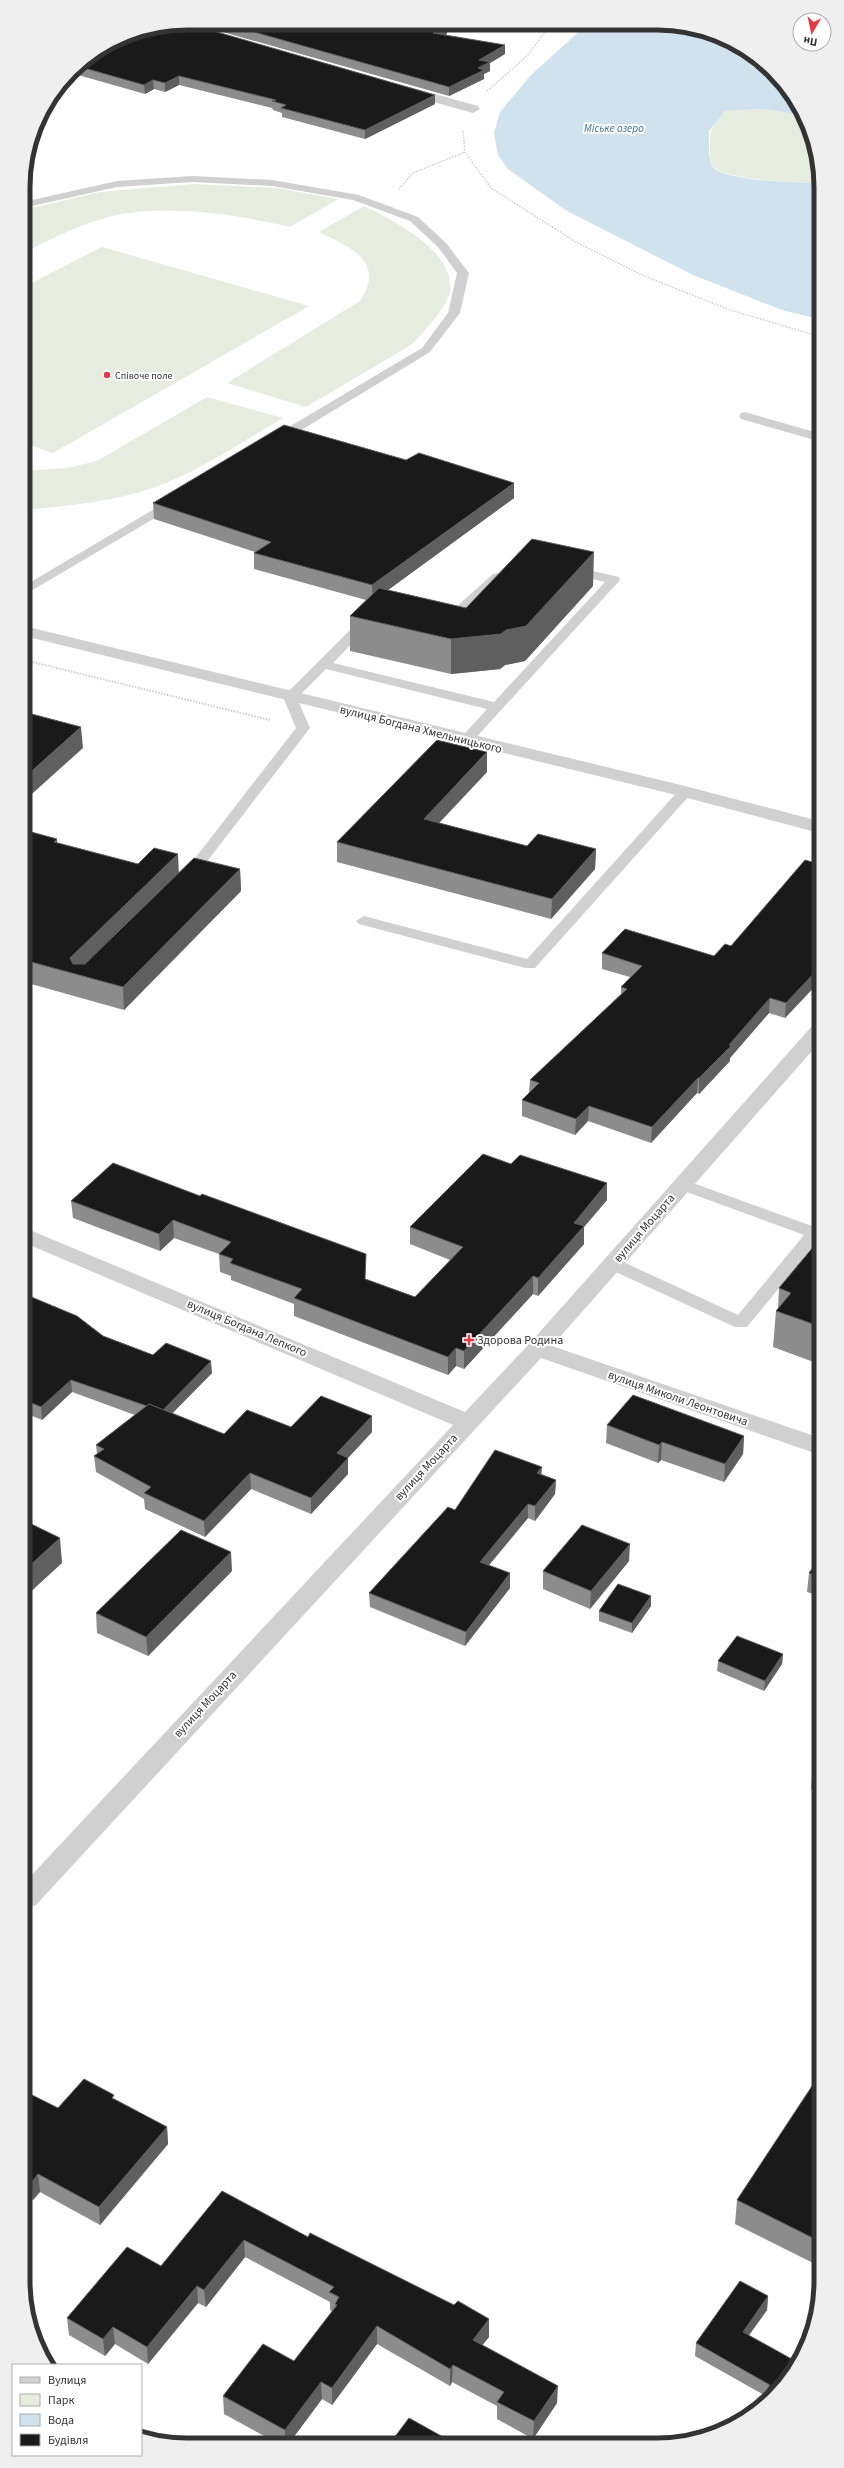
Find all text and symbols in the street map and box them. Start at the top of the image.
north arrow [792,12,832,52]
text: Пн [803,33,818,50]
water label: Міське озеро [584,121,644,136]
place label: Співоче поле [115,369,173,383]
marker: Співоче поле [102,370,112,380]
street label: вулиця Богдана Хмельницького [338,701,504,758]
street label: вулиця Моцарта [610,1190,679,1266]
street label: вулиця Богдана Лепкого [184,1295,309,1361]
place label: Здорова Родина [477,1332,563,1349]
marker: Здорова Родина [464,1335,474,1345]
street label: вулиця Миколи Леонтовича [606,1367,750,1430]
street label: вулиця Моцарта [391,1430,462,1505]
street label: вулиця Моцарта [170,1667,241,1742]
legend [12,2364,142,2456]
text: Вулиця [48,2372,86,2389]
text: Парк [48,2392,74,2409]
text: Вода [48,2412,74,2429]
text: Будівля [48,2432,88,2449]

